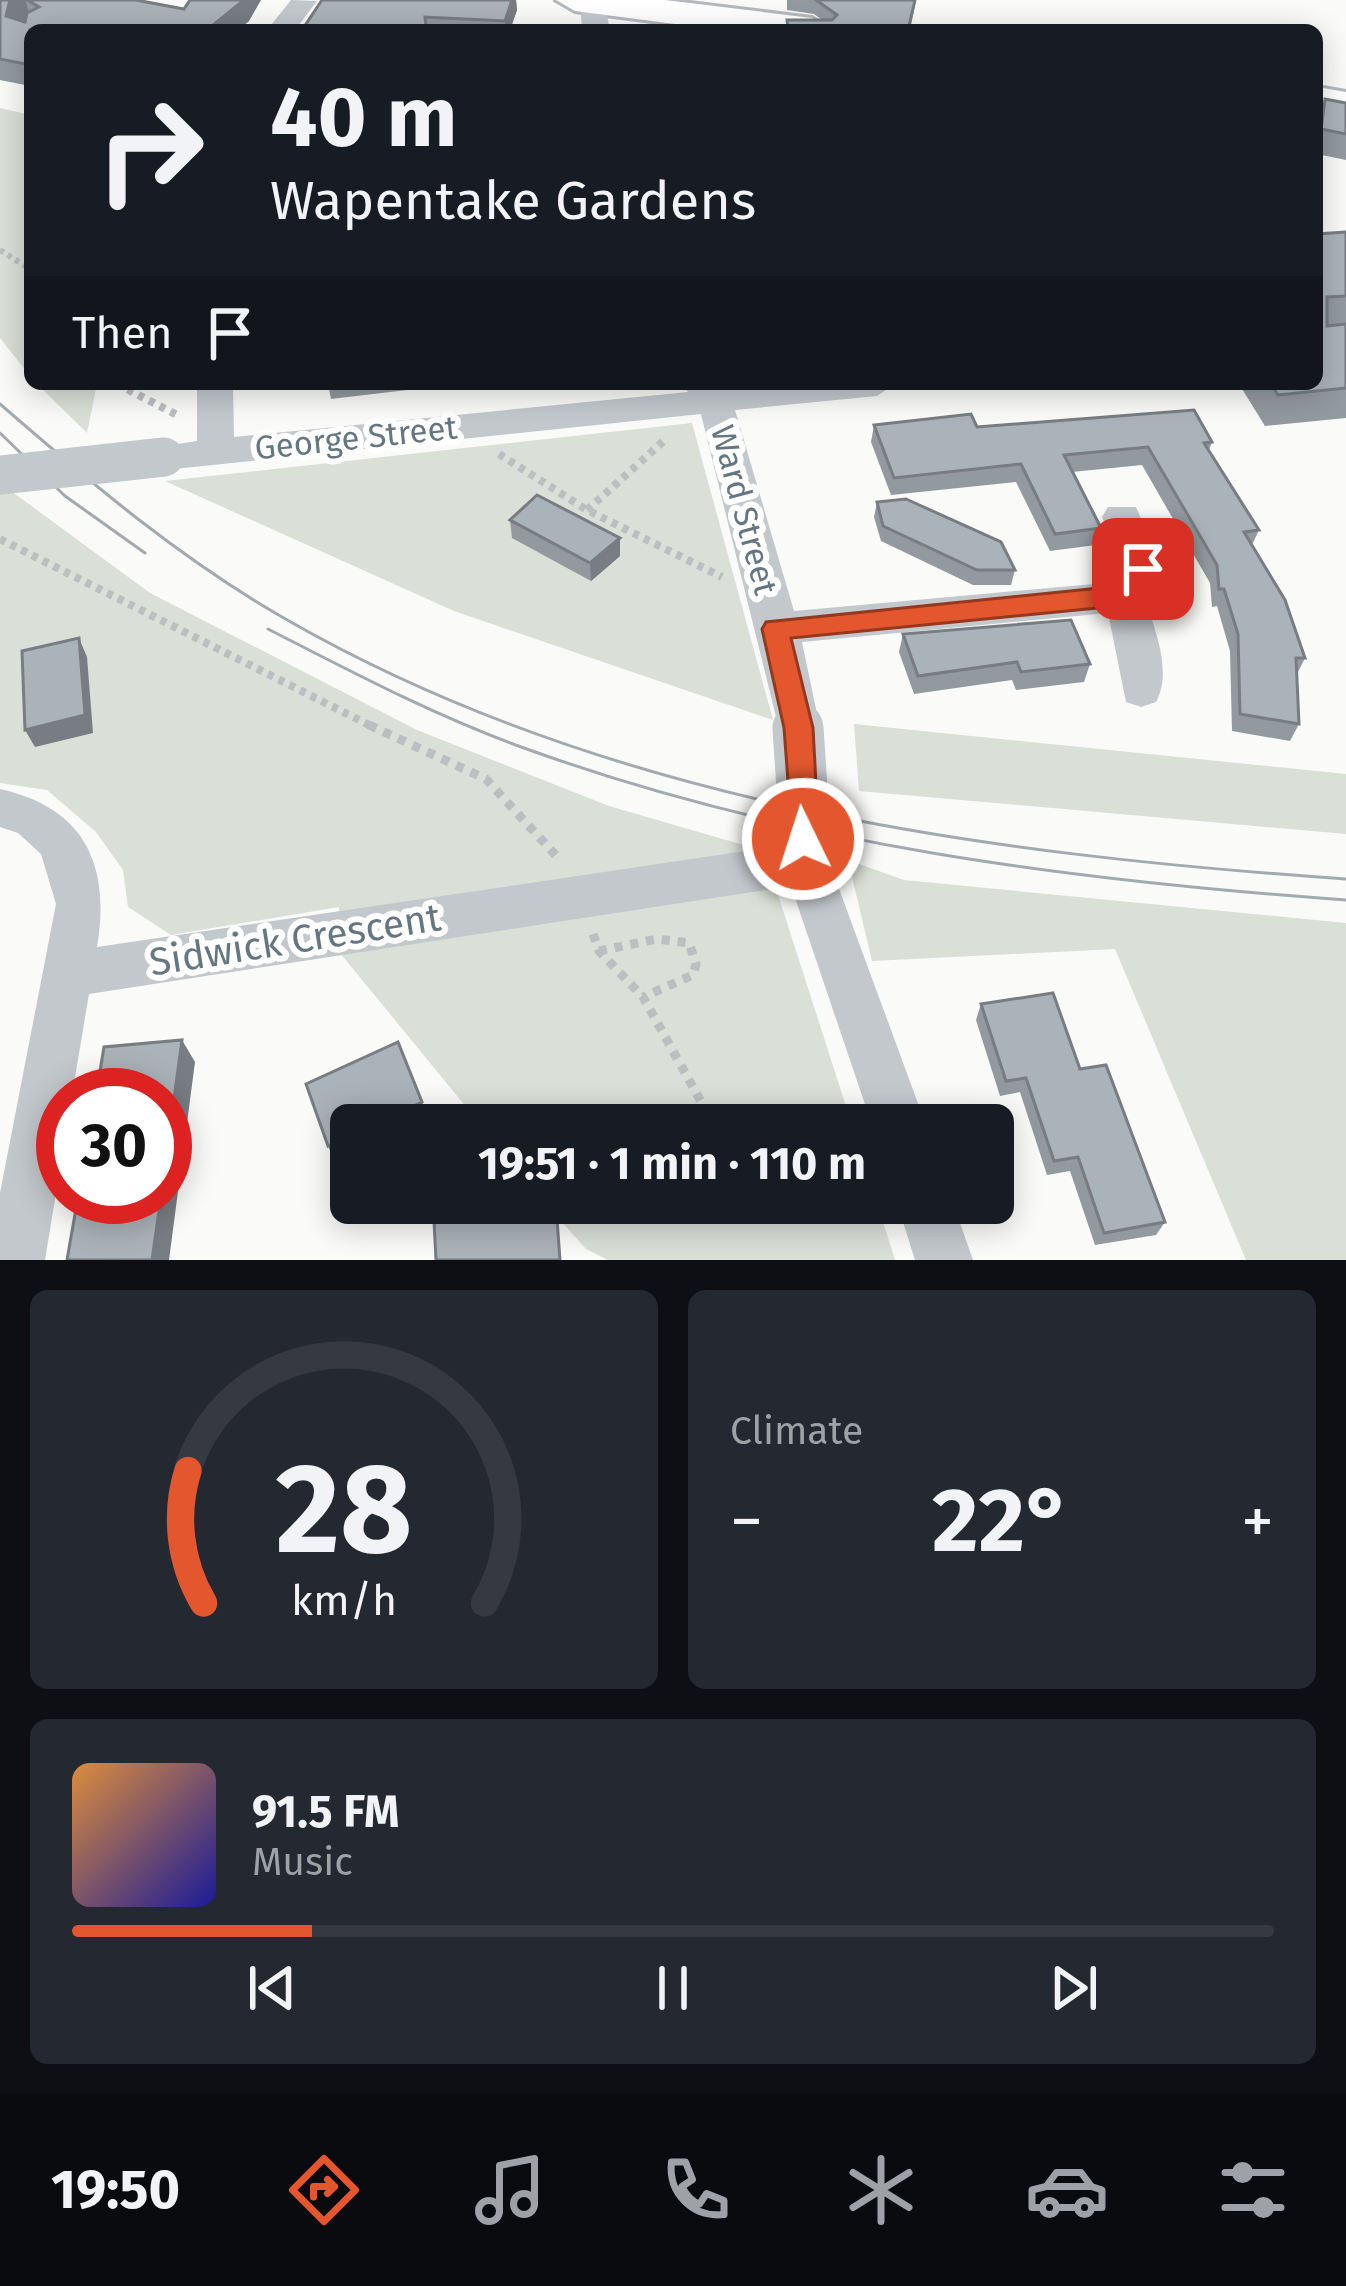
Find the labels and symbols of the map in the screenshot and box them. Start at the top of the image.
street label: George Street [253,407,459,469]
street label: Ward Street [702,421,786,599]
pin [1092,518,1194,620]
position arrow [740,776,866,902]
street label: Sidwick Crescent [146,894,445,986]
speed limit sign: 30 [36,1068,192,1224]

